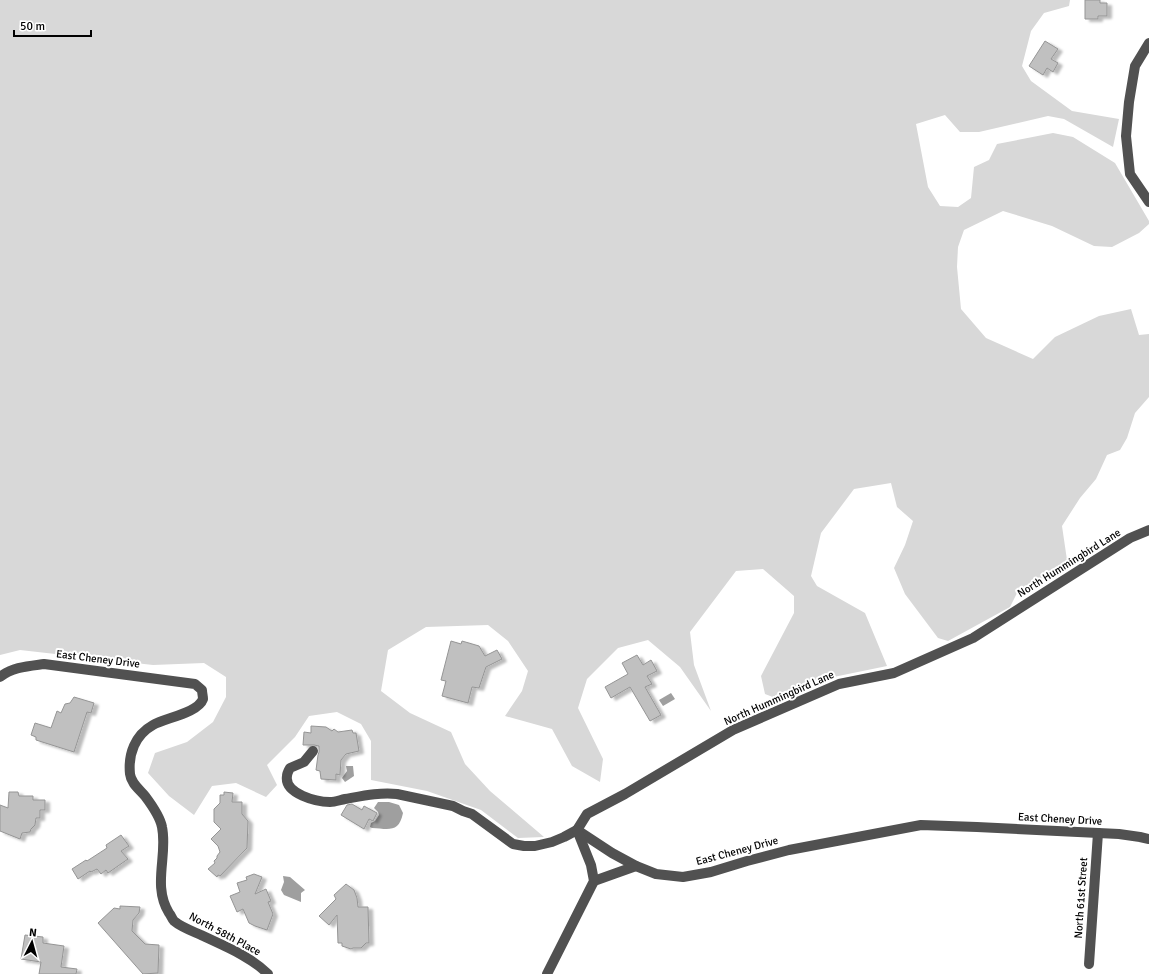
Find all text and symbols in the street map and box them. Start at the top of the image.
scale bar [14,12,91,38]
text: 50 m [20,19,45,34]
street label: North Hummingbird Lane [1015,526,1123,600]
street label: East Cheney Drive [55,647,141,671]
street label: North Hummingbird Lane [722,668,836,728]
street label: East Cheney Drive [1017,810,1103,828]
street label: East Cheney Drive [695,834,779,868]
street label: North 61st Street [1072,857,1090,939]
street label: North 58th Place [187,910,263,958]
north arrow [12,922,52,962]
text: N [29,926,37,939]

